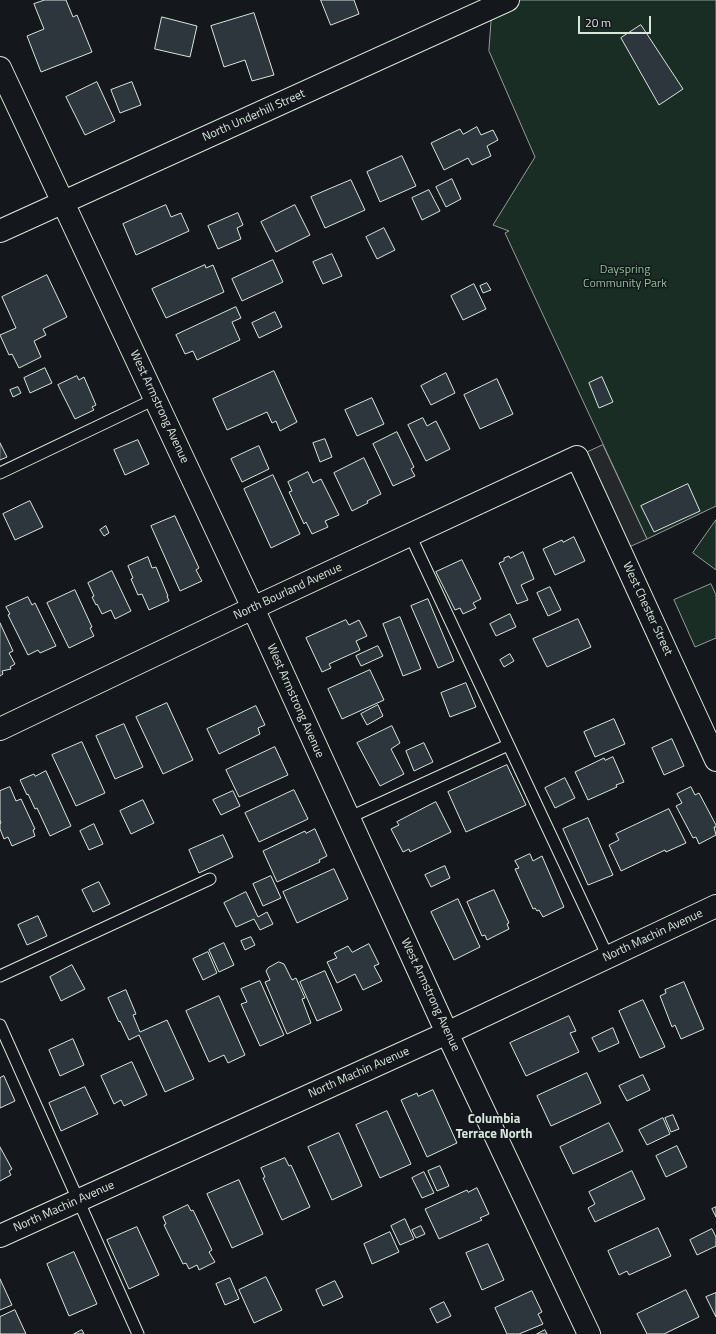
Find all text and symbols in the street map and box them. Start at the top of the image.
scale bar [580,8,653,34]
text: 20 m [585,13,611,32]
street label: North Underhill Street [200,87,308,145]
park label: Dayspring Community Park [583,263,667,291]
street label: West Armstrong Avenue [126,348,192,466]
street label: West Chester Street [619,560,675,658]
street label: North Bourland Avenue [232,561,344,623]
street label: West Armstrong Avenue [263,642,327,760]
street label: North Machin Avenue [601,906,705,966]
street label: West Armstrong Avenue [397,936,463,1054]
street label: North Machin Avenue [306,1044,412,1102]
district label: Columbia Terrace North [456,1112,532,1143]
street label: North Machin Avenue [11,1178,117,1236]

